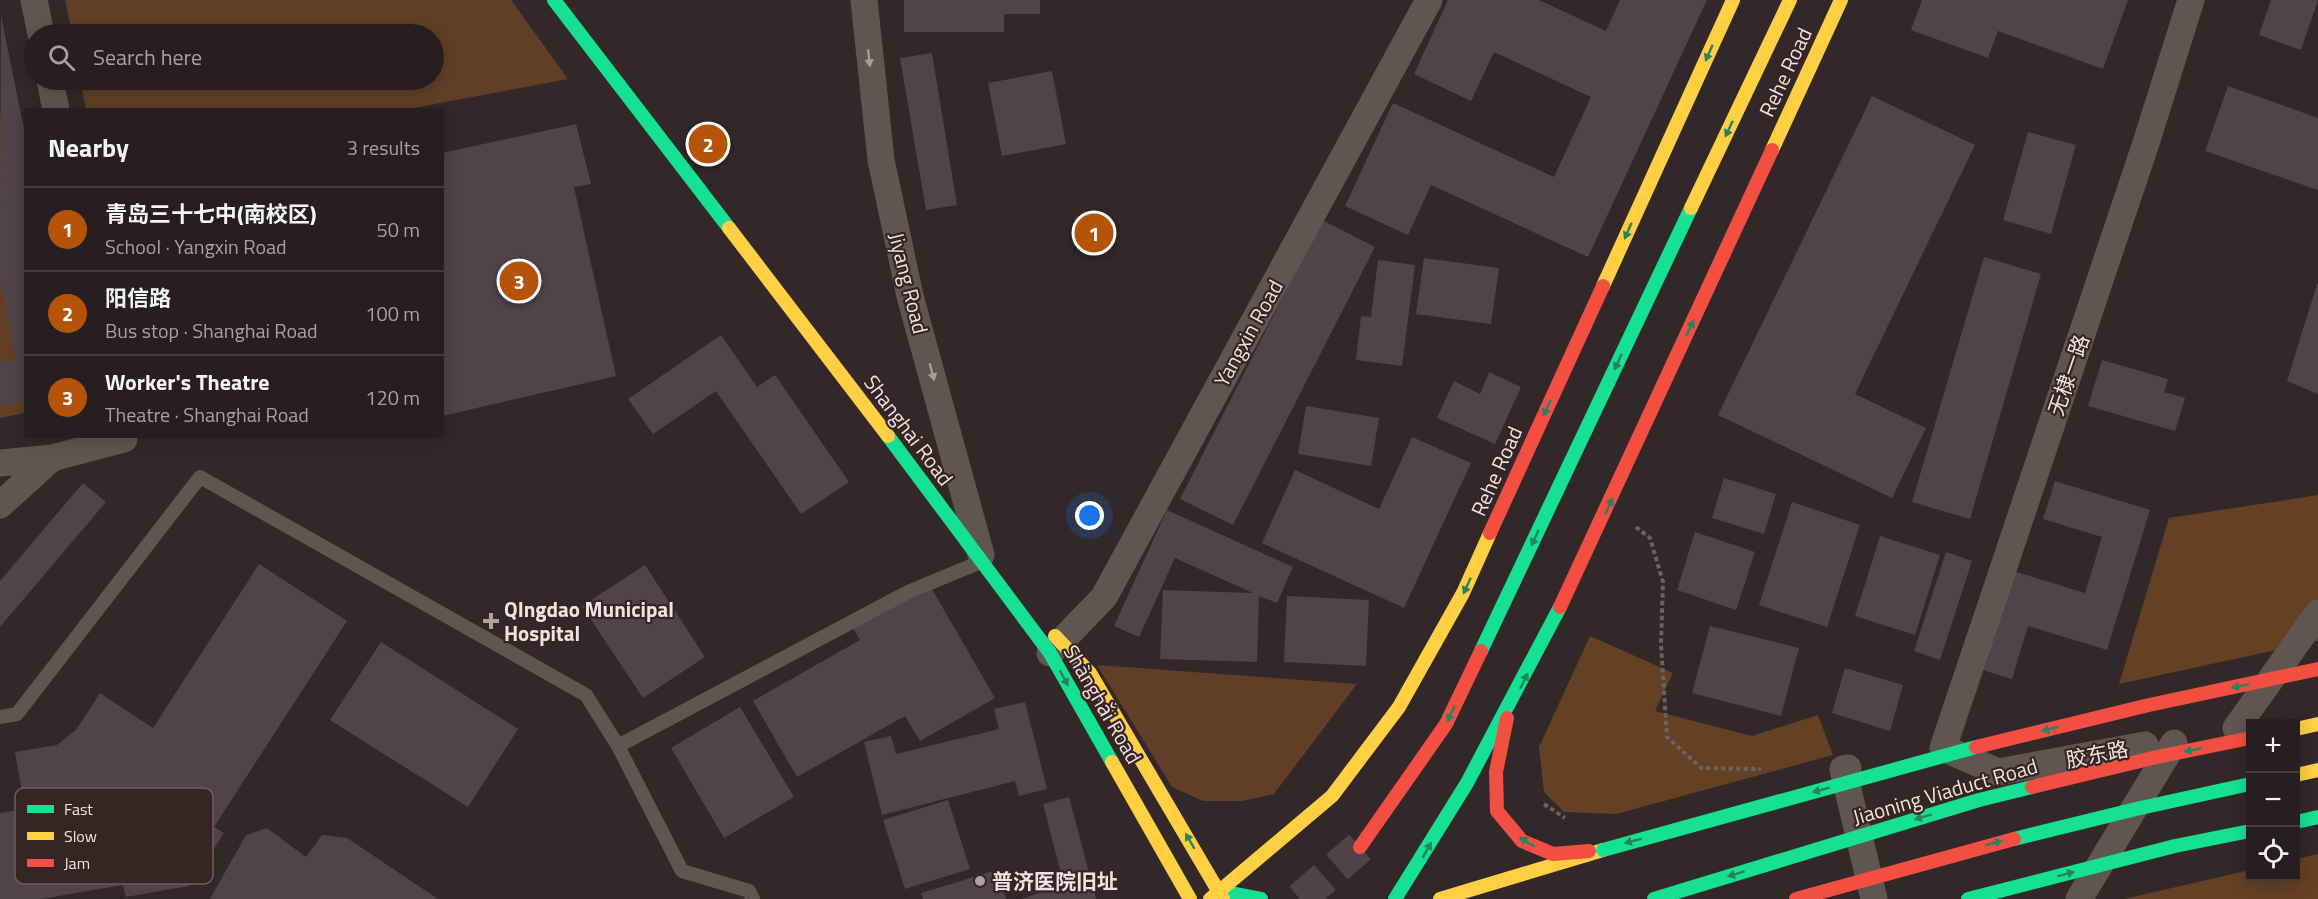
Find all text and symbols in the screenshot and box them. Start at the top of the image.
street label: Rehe Road [1750,22,1820,122]
search box [24,24,444,90]
text: Search here [93,40,202,74]
icon: search [45,41,78,74]
one-way arrow [1704,45,1713,62]
one-way arrow [864,49,874,68]
one-way arrow [1724,120,1733,137]
pin: 2 [688,122,728,166]
text: Nearby [48,128,129,167]
text: 3 results [347,132,420,163]
text: 青岛三十七中(南校区) [105,197,317,231]
pin: 1 [1074,210,1114,256]
text: 1 [62,214,73,245]
text: 50 m [376,214,420,245]
one-way arrow [1623,222,1633,240]
street label: Jiyang Road [881,229,937,337]
text: School · Yangxin Road [105,231,287,262]
pin: 3 [500,258,538,304]
street label: Yangxin Road [1205,274,1291,392]
text: 阳信路 [105,281,171,315]
text: 2 [62,298,73,329]
text: 100 m [365,298,420,329]
text: Bus stop · Shanghai Road [105,315,318,346]
one-way arrow [1686,320,1695,337]
street label: 无棣一路 [2039,330,2097,420]
one-way arrow [1614,353,1623,370]
one-way arrow [927,363,937,382]
text: Worker's Theatre [105,365,270,399]
street label: Shanghai Road [857,368,961,492]
text: 3 [62,382,73,413]
text: 120 m [365,382,420,413]
text: Theatre · Shanghai Road [105,399,309,430]
one-way arrow [1543,400,1552,417]
street label: Rehe Road [1462,421,1530,521]
one-way arrow [1605,497,1614,514]
your location [1075,501,1104,530]
one-way arrow [1530,530,1539,547]
one-way arrow [1462,577,1471,594]
place label: QIngdao Municipal Hospital [504,593,674,649]
marker: QIngdao Municipal Hospital [482,612,500,630]
street label: Shànghǎi Road [1056,638,1150,770]
one-way arrow [1059,670,1069,687]
one-way arrow [1518,672,1528,690]
one-way arrow [2230,682,2249,691]
one-way arrow [1447,706,1456,723]
map controls [2246,719,2300,881]
button: + [2246,719,2300,773]
one-way arrow [2041,725,2059,735]
street label: 胶东路 [2063,732,2131,776]
one-way arrow [2184,746,2203,755]
street label: Jiaoning Viaduct Road [1849,749,2041,833]
button: − [2246,773,2300,827]
one-way arrow [1812,786,1830,795]
legend [15,788,213,884]
text: Fast [64,797,93,821]
one-way arrow [1914,813,1932,822]
text: Slow [64,824,97,848]
button: locate [2246,827,2300,881]
one-way arrow [1184,833,1195,849]
one-way arrow [1518,836,1535,847]
one-way arrow [1624,837,1642,847]
one-way arrow [1985,838,2003,848]
one-way arrow [1422,842,1432,859]
text: Jam [64,851,90,875]
place label: 普济医院旧址 [992,865,1118,897]
one-way arrow [2057,869,2075,879]
one-way arrow [1727,870,1745,879]
marker: 普济医院旧址 [973,874,987,888]

